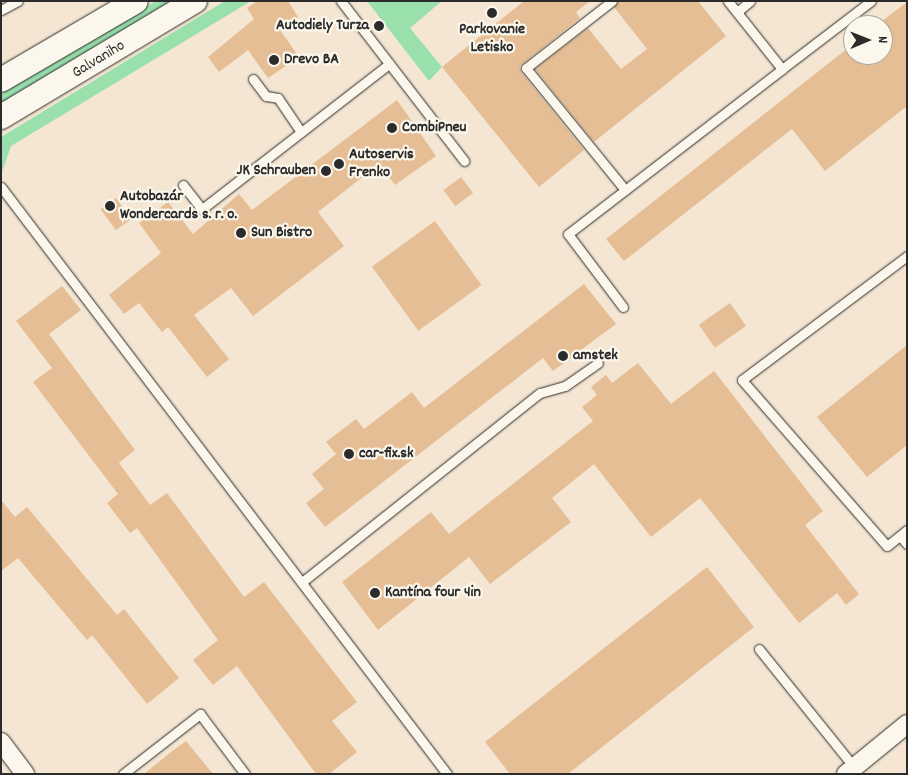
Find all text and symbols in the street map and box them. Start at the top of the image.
marker: Parkovanie Letisko [486,7,498,19]
north arrow [843,15,893,65]
place label: Autodiely Turza [276,16,369,36]
marker: Autodiely Turza [373,20,385,32]
place label: Parkovanie Letisko [459,20,525,58]
text: N [872,36,892,43]
street label: Galvaniho [69,37,129,83]
place label: Drevo BA [284,50,339,70]
marker: Drevo BA [268,54,280,66]
place label: CombiPneu [402,118,466,138]
marker: CombiPneu [386,122,398,134]
place label: Autoservis Frenko [349,145,414,183]
marker: Autoservis Frenko [333,158,345,170]
place label: JK Schrauben [237,161,316,181]
marker: JK Schrauben [320,165,332,177]
place label: Autobazár Wondercards s. r. o. [120,187,237,225]
marker: Autobazár Wondercards s. r. o. [104,200,116,212]
place label: Sun Bistro [251,223,312,243]
marker: Sun Bistro [235,227,247,239]
place label: amstek [573,346,618,366]
marker: amstek [557,350,569,362]
place label: car-fix.sk [359,444,414,464]
marker: car-fix.sk [343,448,355,460]
place label: Kantína four 4in [385,583,481,603]
marker: Kantína four 4in [369,587,381,599]

